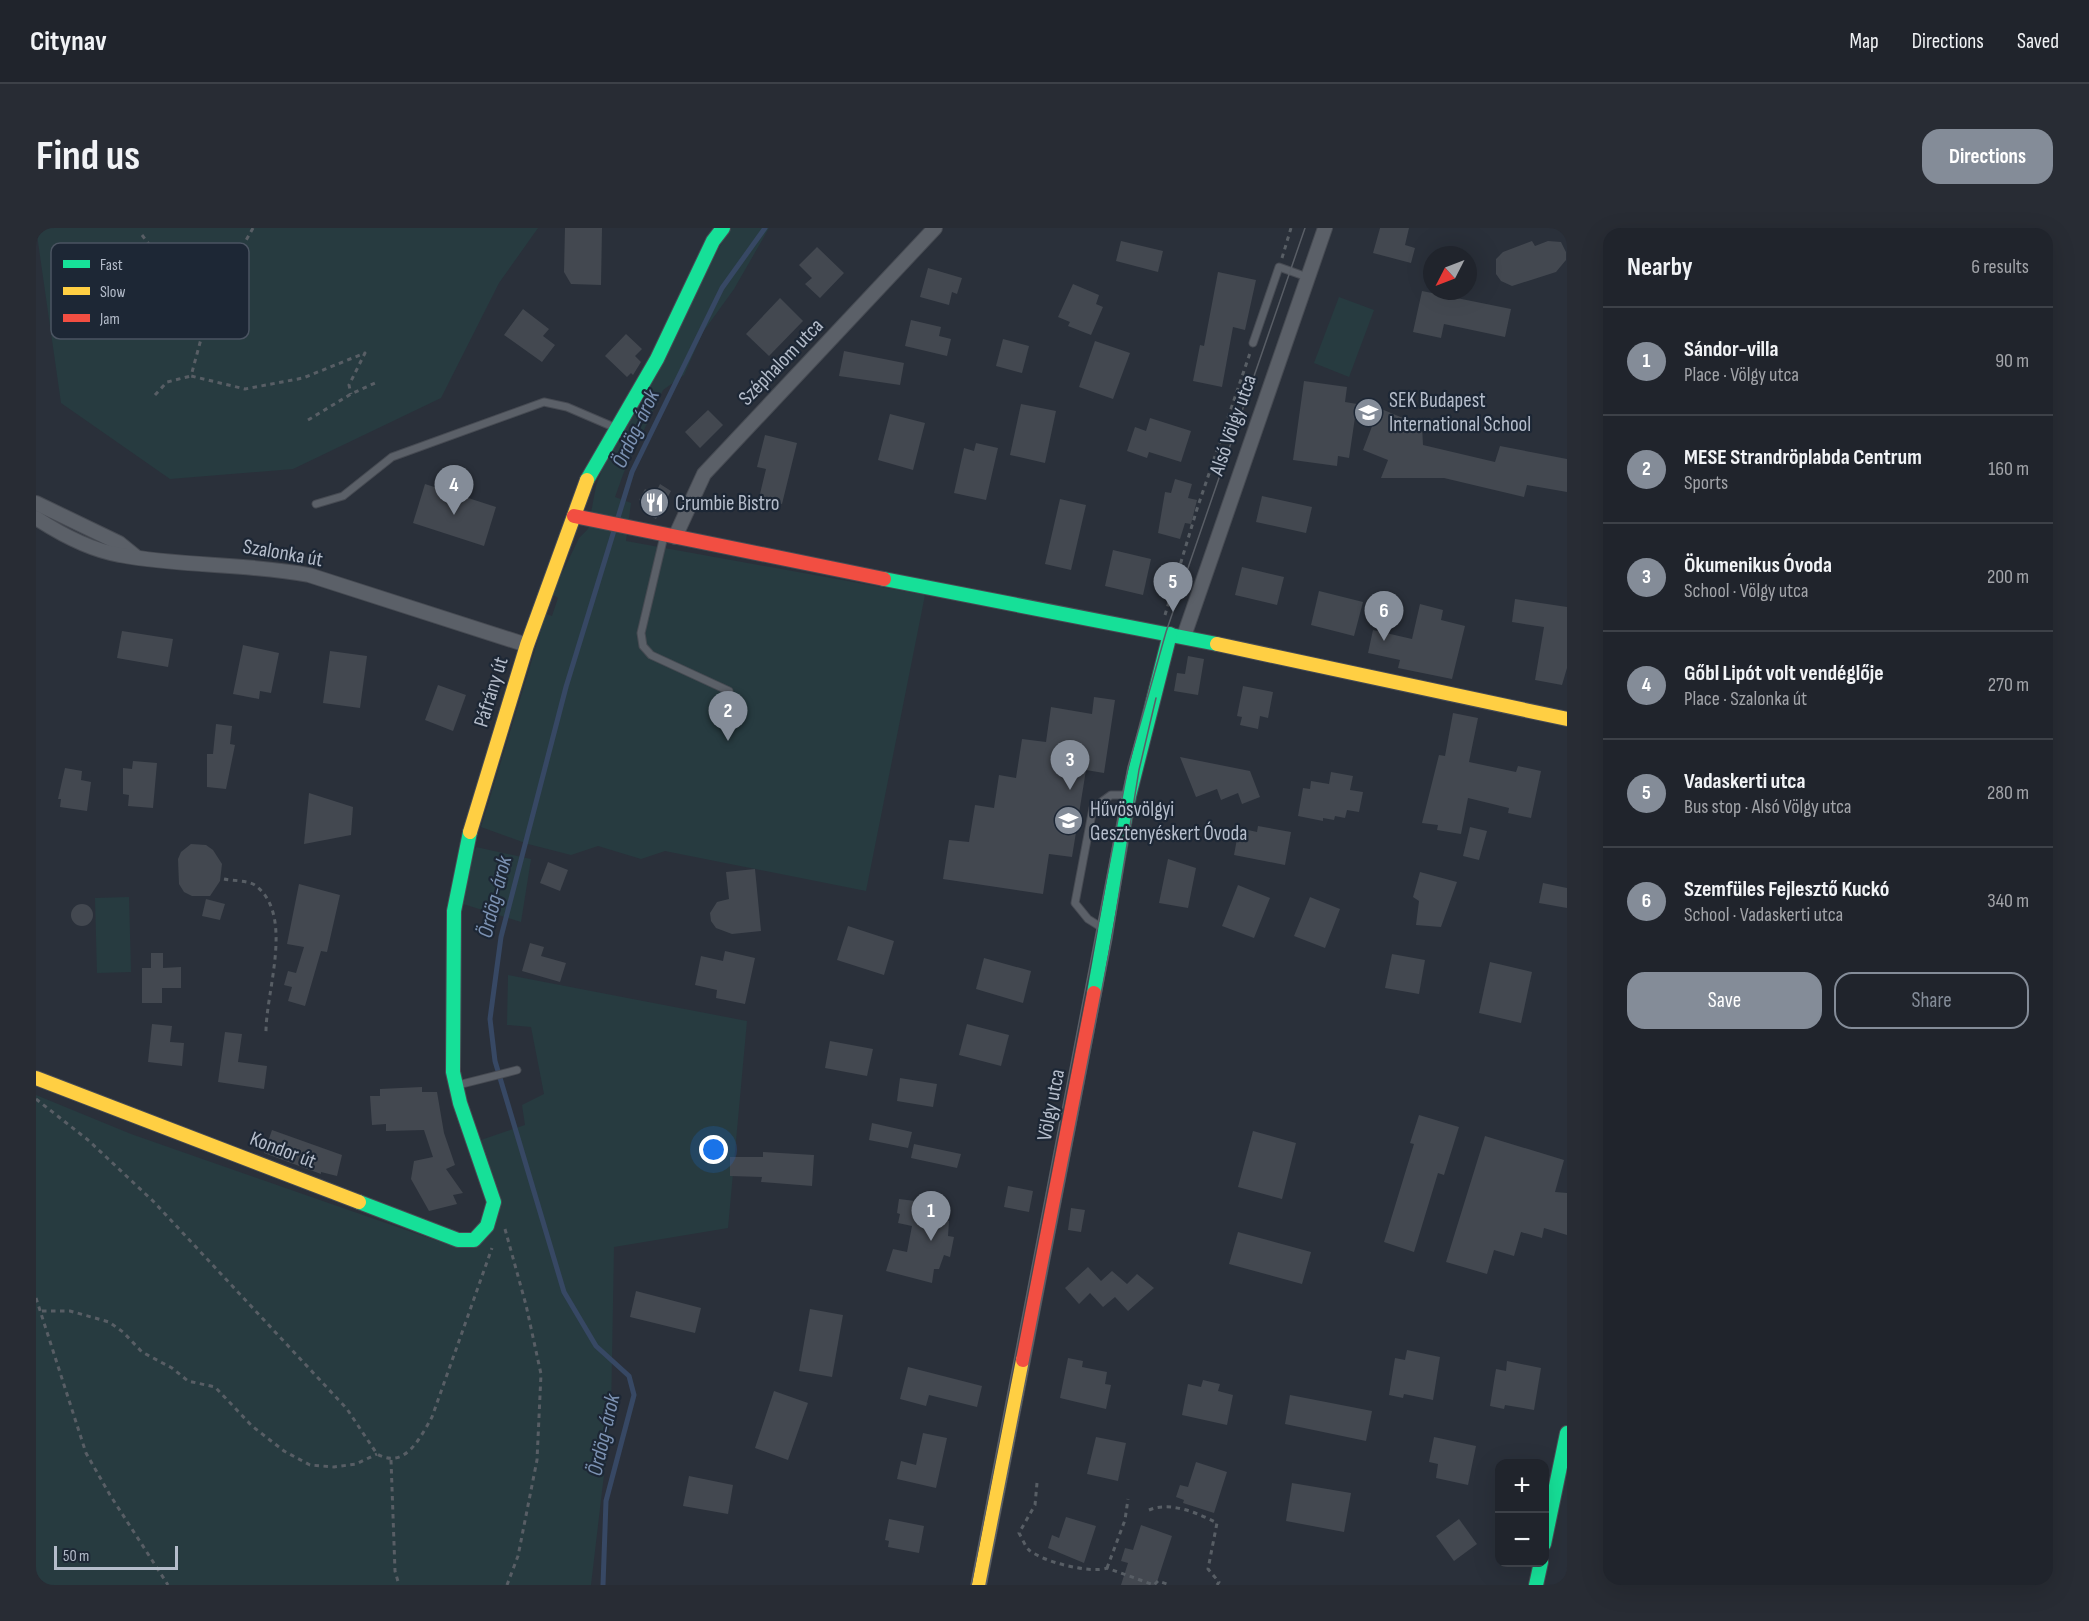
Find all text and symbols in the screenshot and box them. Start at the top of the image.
text: Citynav [30,25,107,58]
text: Map [1849,29,1879,54]
text: Directions [1912,29,1984,54]
text: Saved [2017,29,2059,54]
button: Directions [1922,129,2053,184]
text: Find us [36,131,140,182]
legend [51,243,249,339]
north arrow [1423,246,1477,300]
text: Nearby [1627,252,1693,283]
text: 6 results [1971,255,2029,279]
text: Fast [100,256,123,275]
text: Slow [100,283,125,302]
text: Jam [99,310,120,329]
street label: Széphalom utca [733,313,829,411]
text: Sándor-villa [1684,336,1779,363]
text: 1 [1643,349,1650,373]
text: 90 m [1995,349,2029,373]
text: Place · Völgy utca [1684,363,1799,387]
street label: Alsó Völgy utca [1204,371,1262,480]
water label: Ördög-árok [606,385,666,472]
place label: SEK Budapest International School [1389,388,1531,437]
school or university icon: SEK Budapest International School [1352,396,1384,428]
text: MESE Strandröplabda Centrum [1684,444,1922,471]
text: 2 [1642,457,1651,481]
text: 160 m [1988,457,2029,481]
pin: 4 [434,466,474,515]
text: Sports [1684,471,1728,495]
restaurant icon: Crumbie Bistro [638,487,670,519]
place label: Crumbie Bistro [675,491,779,516]
street label: Szalonka út [241,534,325,572]
text: Ökumenikus Óvoda [1684,552,1832,579]
pin: 5 [1154,562,1192,612]
text: 3 [1642,565,1651,589]
text: 200 m [1987,565,2029,589]
text: School · Völgy utca [1684,579,1808,603]
pin: 6 [1364,592,1404,641]
street label: Páfrány út [469,654,513,730]
text: Gőbl Lipót volt vendéglője [1684,660,1884,687]
text: 4 [1642,673,1651,697]
text: 270 m [1988,673,2029,697]
text: Place · Szalonka út [1684,687,1807,711]
pin: 2 [708,692,748,741]
pin: 3 [1050,740,1090,790]
text: Vadaskerti utca [1684,768,1805,795]
text: 5 [1642,781,1651,805]
text: 280 m [1987,781,2029,805]
text: Bus stop · Alsó Völgy utca [1684,795,1852,819]
place label: Hűvösvölgyi Gesztenyéskert Óvoda [1090,797,1247,846]
school or university icon: Hűvösvölgyi Gesztenyéskert Óvoda [1053,805,1085,837]
water label: Ördög-árok [472,853,518,941]
text: Szemfüles Fejlesztő Kuckó [1684,876,1889,903]
text: 6 [1642,889,1651,913]
text: 340 m [1987,889,2029,913]
text: School · Vadaskerti utca [1684,903,1843,927]
button: Save [1627,972,1822,1029]
button: Share [1834,972,2029,1029]
street label: Völgy utca [1032,1067,1070,1143]
street label: Kondor út [246,1126,320,1174]
your location [699,1135,728,1164]
pin: 1 [912,1192,950,1241]
water label: Ördög-árok [581,1391,627,1479]
map controls [1495,1459,1549,1567]
button: + [1495,1459,1549,1513]
button: − [1495,1513,1549,1567]
scale bar [54,1543,178,1570]
text: 50 m [63,1547,89,1566]

